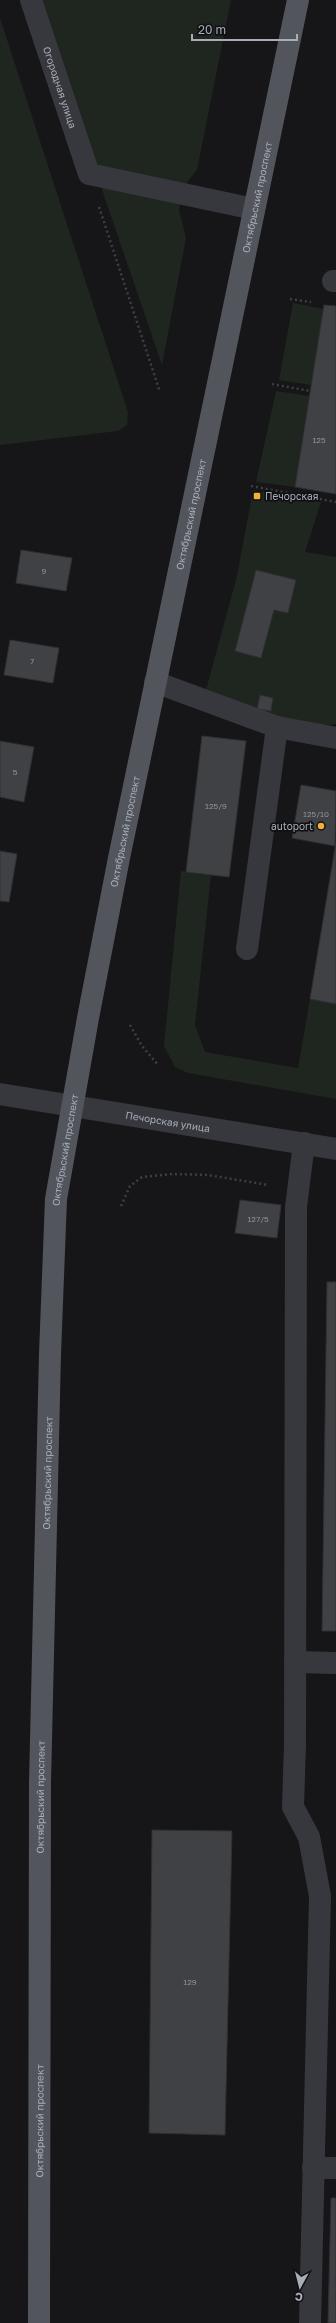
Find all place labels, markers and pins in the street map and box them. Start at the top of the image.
place label: Печорская [265,490,318,502]
marker: Печорская [252,491,262,501]
place label: autoport [271,820,313,832]
marker: autoport [316,821,326,831]

